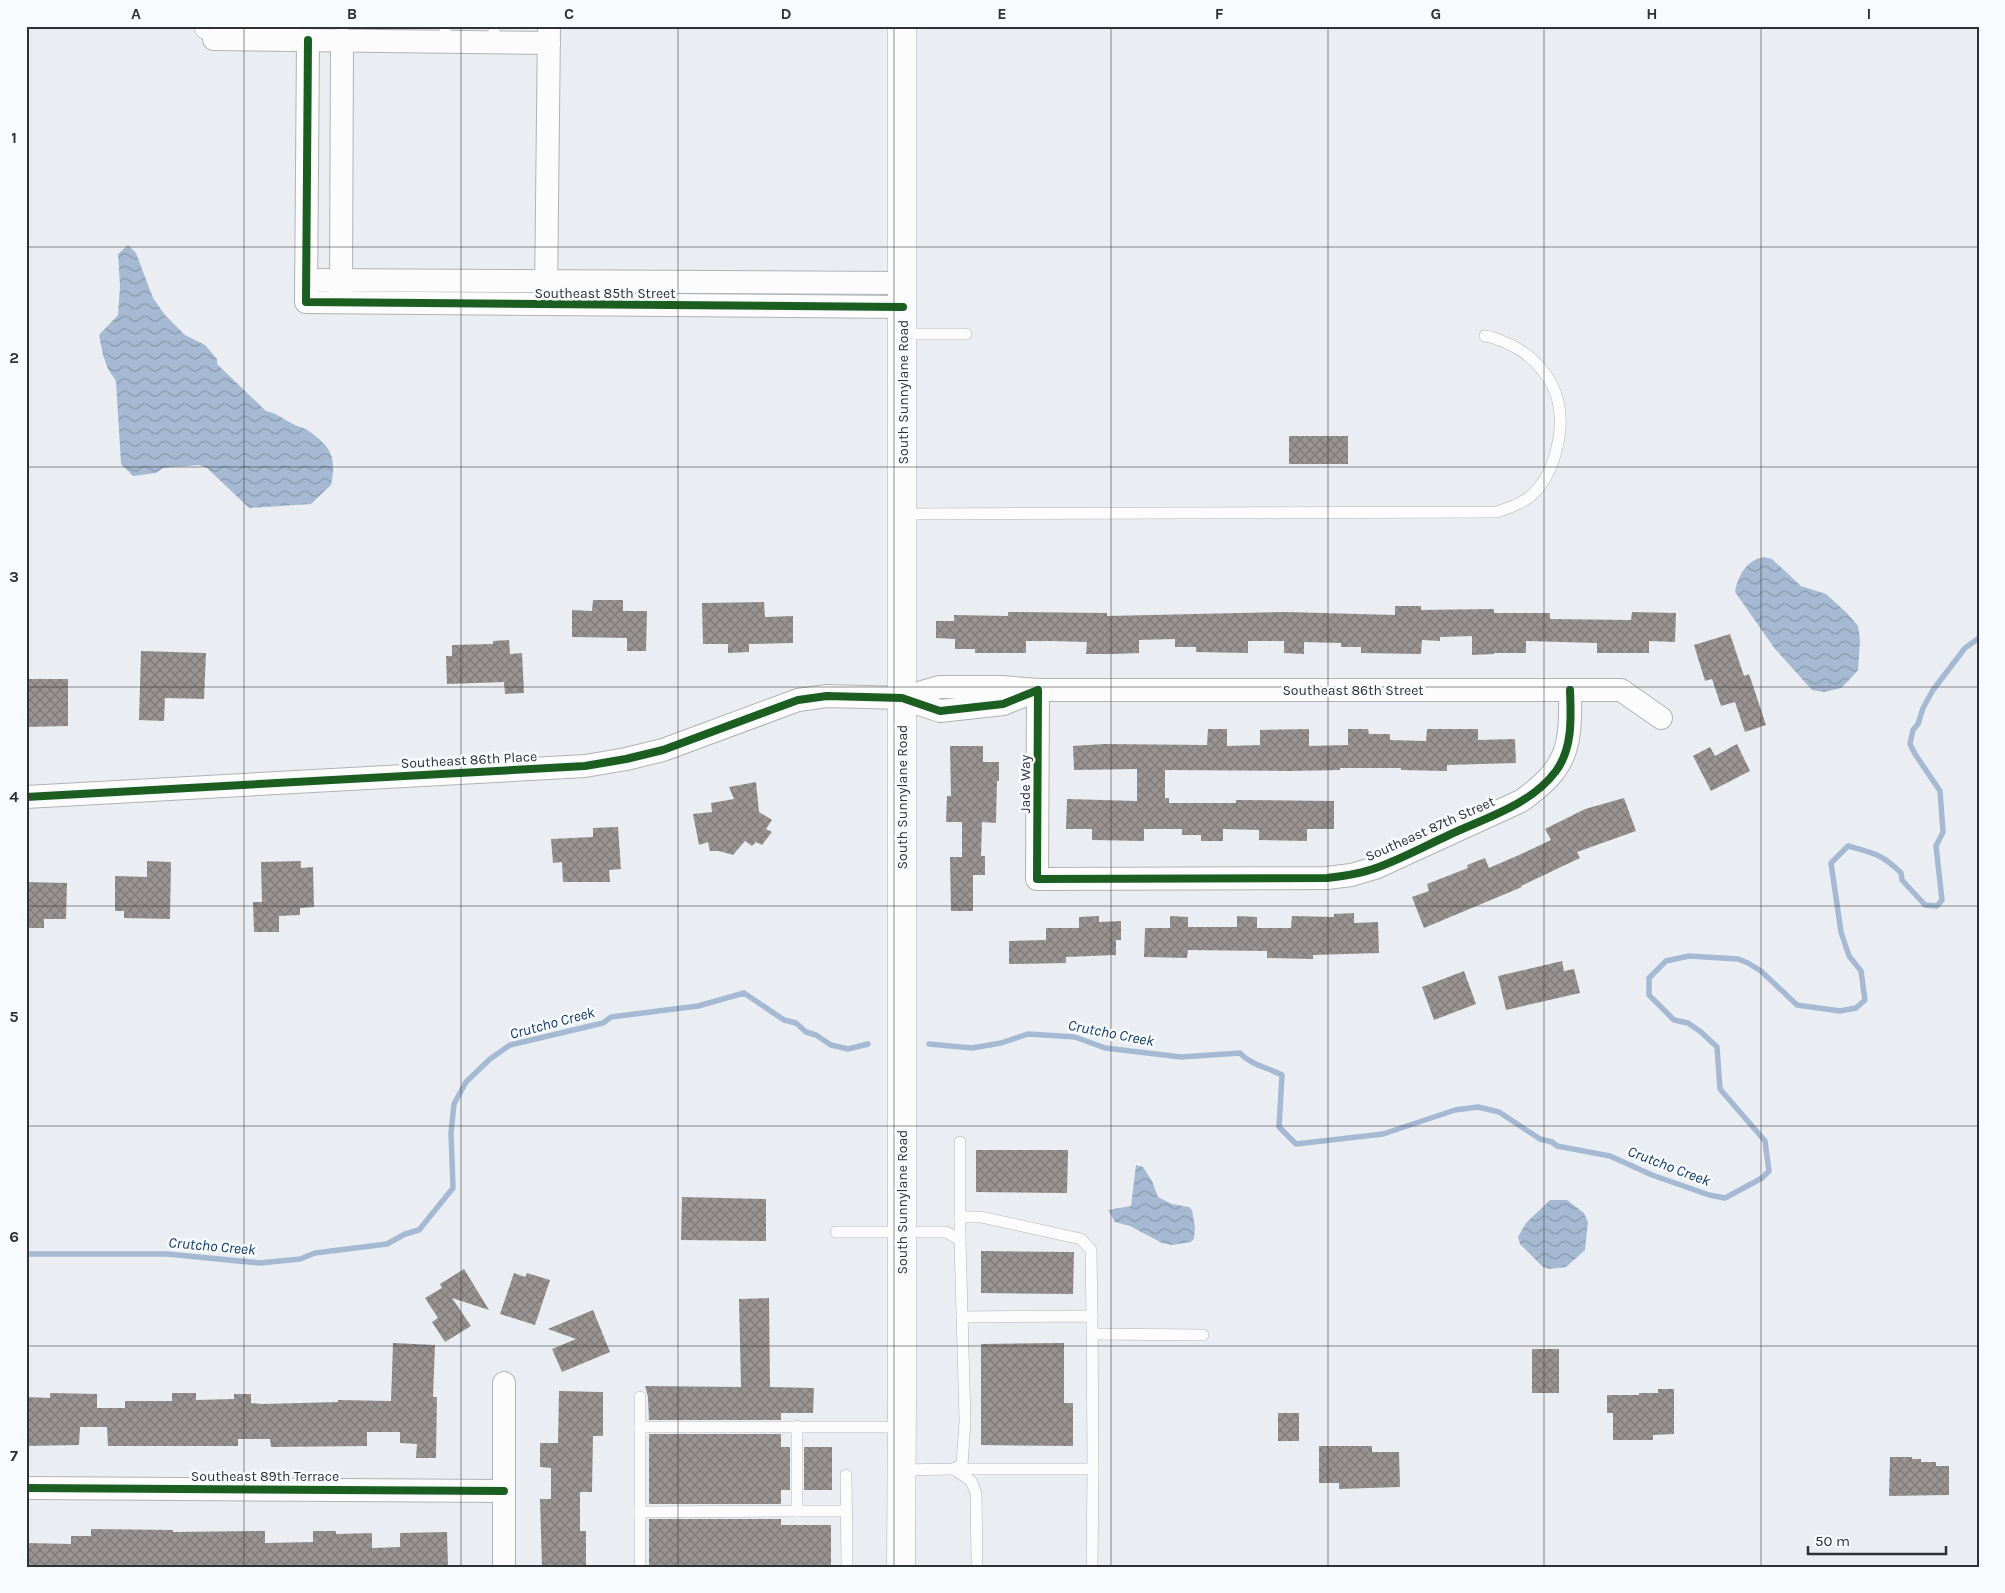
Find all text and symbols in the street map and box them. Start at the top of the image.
text: A [131,4,141,23]
text: B [347,4,357,23]
text: C [564,4,574,23]
text: D [781,4,792,23]
text: E [997,4,1007,23]
text: F [1215,4,1224,23]
text: G [1431,4,1441,23]
text: H [1646,4,1658,23]
text: I [1867,4,1871,23]
text: 1 [11,128,17,147]
street label: Southeast 85th Street [534,285,676,302]
street label: South Sunnylane Road [895,320,912,464]
text: 2 [9,348,19,367]
text: 3 [9,567,19,586]
street label: Southeast 86th Street [1282,682,1424,699]
street label: South Sunnylane Road [894,725,911,869]
street label: Southeast 86th Place [400,748,538,772]
street label: Jade Way [1017,754,1034,813]
text: 4 [9,787,19,806]
street label: Southeast 87th Street [1363,793,1497,865]
water label: Crutcho Creek [508,1003,597,1043]
text: 5 [9,1007,19,1026]
water label: Crutcho Creek [1066,1016,1156,1050]
street label: South Sunnylane Road [894,1130,911,1274]
water label: Crutcho Creek [1625,1142,1713,1190]
text: 6 [9,1227,19,1246]
water label: Crutcho Creek [168,1233,257,1259]
text: 7 [10,1446,18,1465]
street label: Southeast 89th Terrace [191,1468,339,1485]
scale bar [1808,1523,1945,1555]
text: 50 m [1815,1532,1850,1550]

